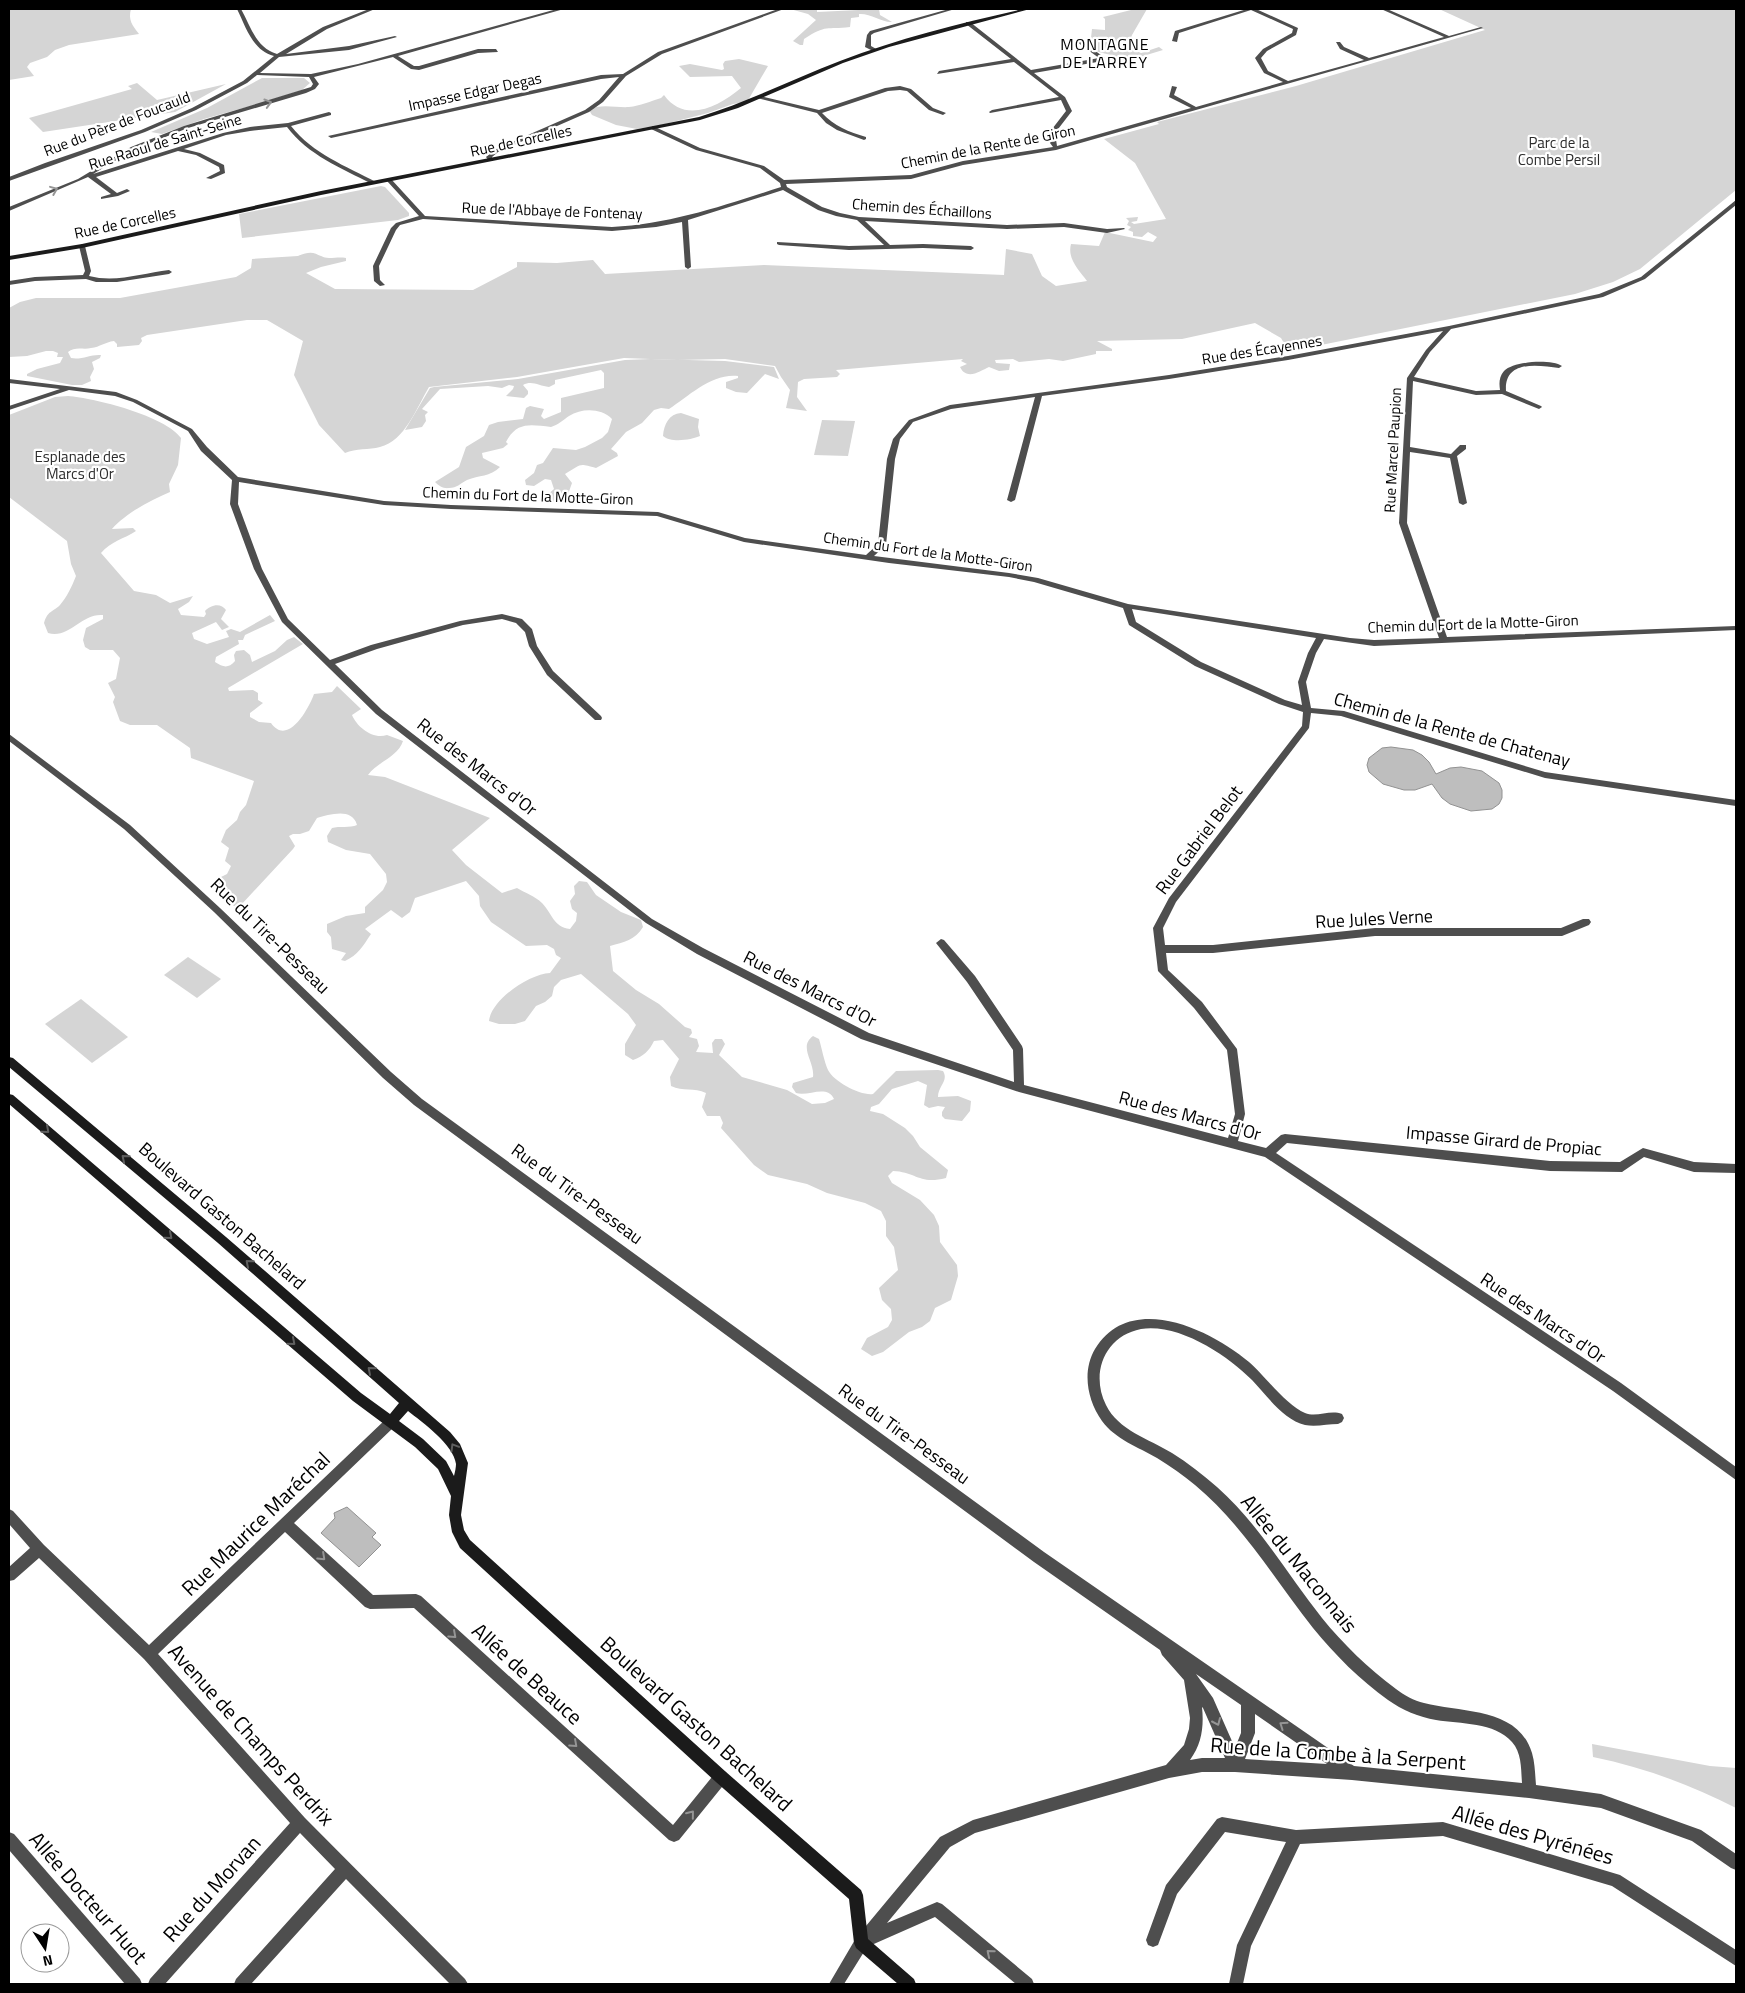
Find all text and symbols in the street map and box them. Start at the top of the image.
district label: MONTAGNE DE LARREY [1060,32,1150,74]
street label: Impasse Edgar Degas [406,66,544,117]
street label: Rue du Père de Foucauld [40,85,193,162]
one-way arrow [263,98,271,108]
street label: Rue Raoul de Saint-Seine [86,107,244,176]
street label: Chemin de la Rente de Giron [899,118,1077,175]
street label: Rue de Corcelles [468,119,574,163]
park label: Parc de la Combe Persil [1518,131,1600,171]
one-way arrow [49,186,58,197]
street label: Chemin des Échaillons [851,192,993,225]
street label: Rue de l'Abbaye de Fontenay [461,196,643,225]
street label: Rue de Corcelles [72,201,178,245]
street label: Rue des Écayennes [1200,329,1324,370]
street label: Rue Marcel Paupion [1378,387,1407,513]
park label: Esplanade des Marcs d'Or [34,445,126,485]
street label: Chemin du Fort de la Motte-Giron [422,480,634,511]
street label: Chemin du Fort de la Motte-Giron [822,525,1034,578]
street label: Chemin du Fort de la Motte-Giron [1367,608,1579,639]
street label: Chemin de la Rente de Chatenay [1331,685,1574,774]
street label: Rue des Marcs d'Or [411,711,543,822]
street label: Rue Gabriel Belot [1148,779,1249,900]
street label: Rue du Tire-Pesseau [204,871,336,1000]
street label: Rue Jules Verne [1314,902,1434,935]
street label: Rue des Marcs d'Or [739,943,882,1034]
street label: Rue des Marcs d'Or [1116,1084,1264,1147]
street label: Impasse Girard de Propiac [1405,1118,1603,1163]
one-way arrow [40,1124,49,1133]
street label: Boulevard Gaston Bachelard [133,1135,312,1296]
street label: Rue du Tire-Pesseau [506,1136,649,1251]
one-way arrow [122,1154,131,1163]
one-way arrow [163,1230,172,1239]
one-way arrow [246,1260,255,1269]
street label: Rue des Marcs d'Or [1475,1265,1611,1370]
one-way arrow [287,1336,296,1345]
one-way arrow [367,1367,376,1376]
street label: Rue du Tire-Pesseau [833,1376,976,1491]
street label: Rue Maurice Maréchal [174,1444,337,1603]
one-way arrow [450,1444,460,1453]
street label: Allée du Maconnais [1234,1487,1366,1640]
one-way arrow [316,1551,325,1560]
street label: Allée de Beauce [465,1615,590,1732]
street label: Boulevard Gaston Bachelard [593,1628,800,1819]
one-way arrow [448,1629,457,1638]
street label: Avenue de Champs Perdrix [161,1636,343,1833]
one-way arrow [1211,1717,1222,1726]
one-way arrow [1279,1722,1289,1731]
street label: Rue de la Combe à la Serpent [1209,1728,1468,1778]
one-way arrow [568,1738,577,1747]
street label: Allée des Pyrénées [1449,1796,1618,1872]
one-way arrow [685,1810,694,1820]
street label: Allée Docteur Huot [22,1824,156,1971]
street label: Rue du Morvan [155,1828,268,1949]
north arrow [20,1923,70,1973]
text: N [41,1950,55,1972]
one-way arrow [987,1950,996,1959]

